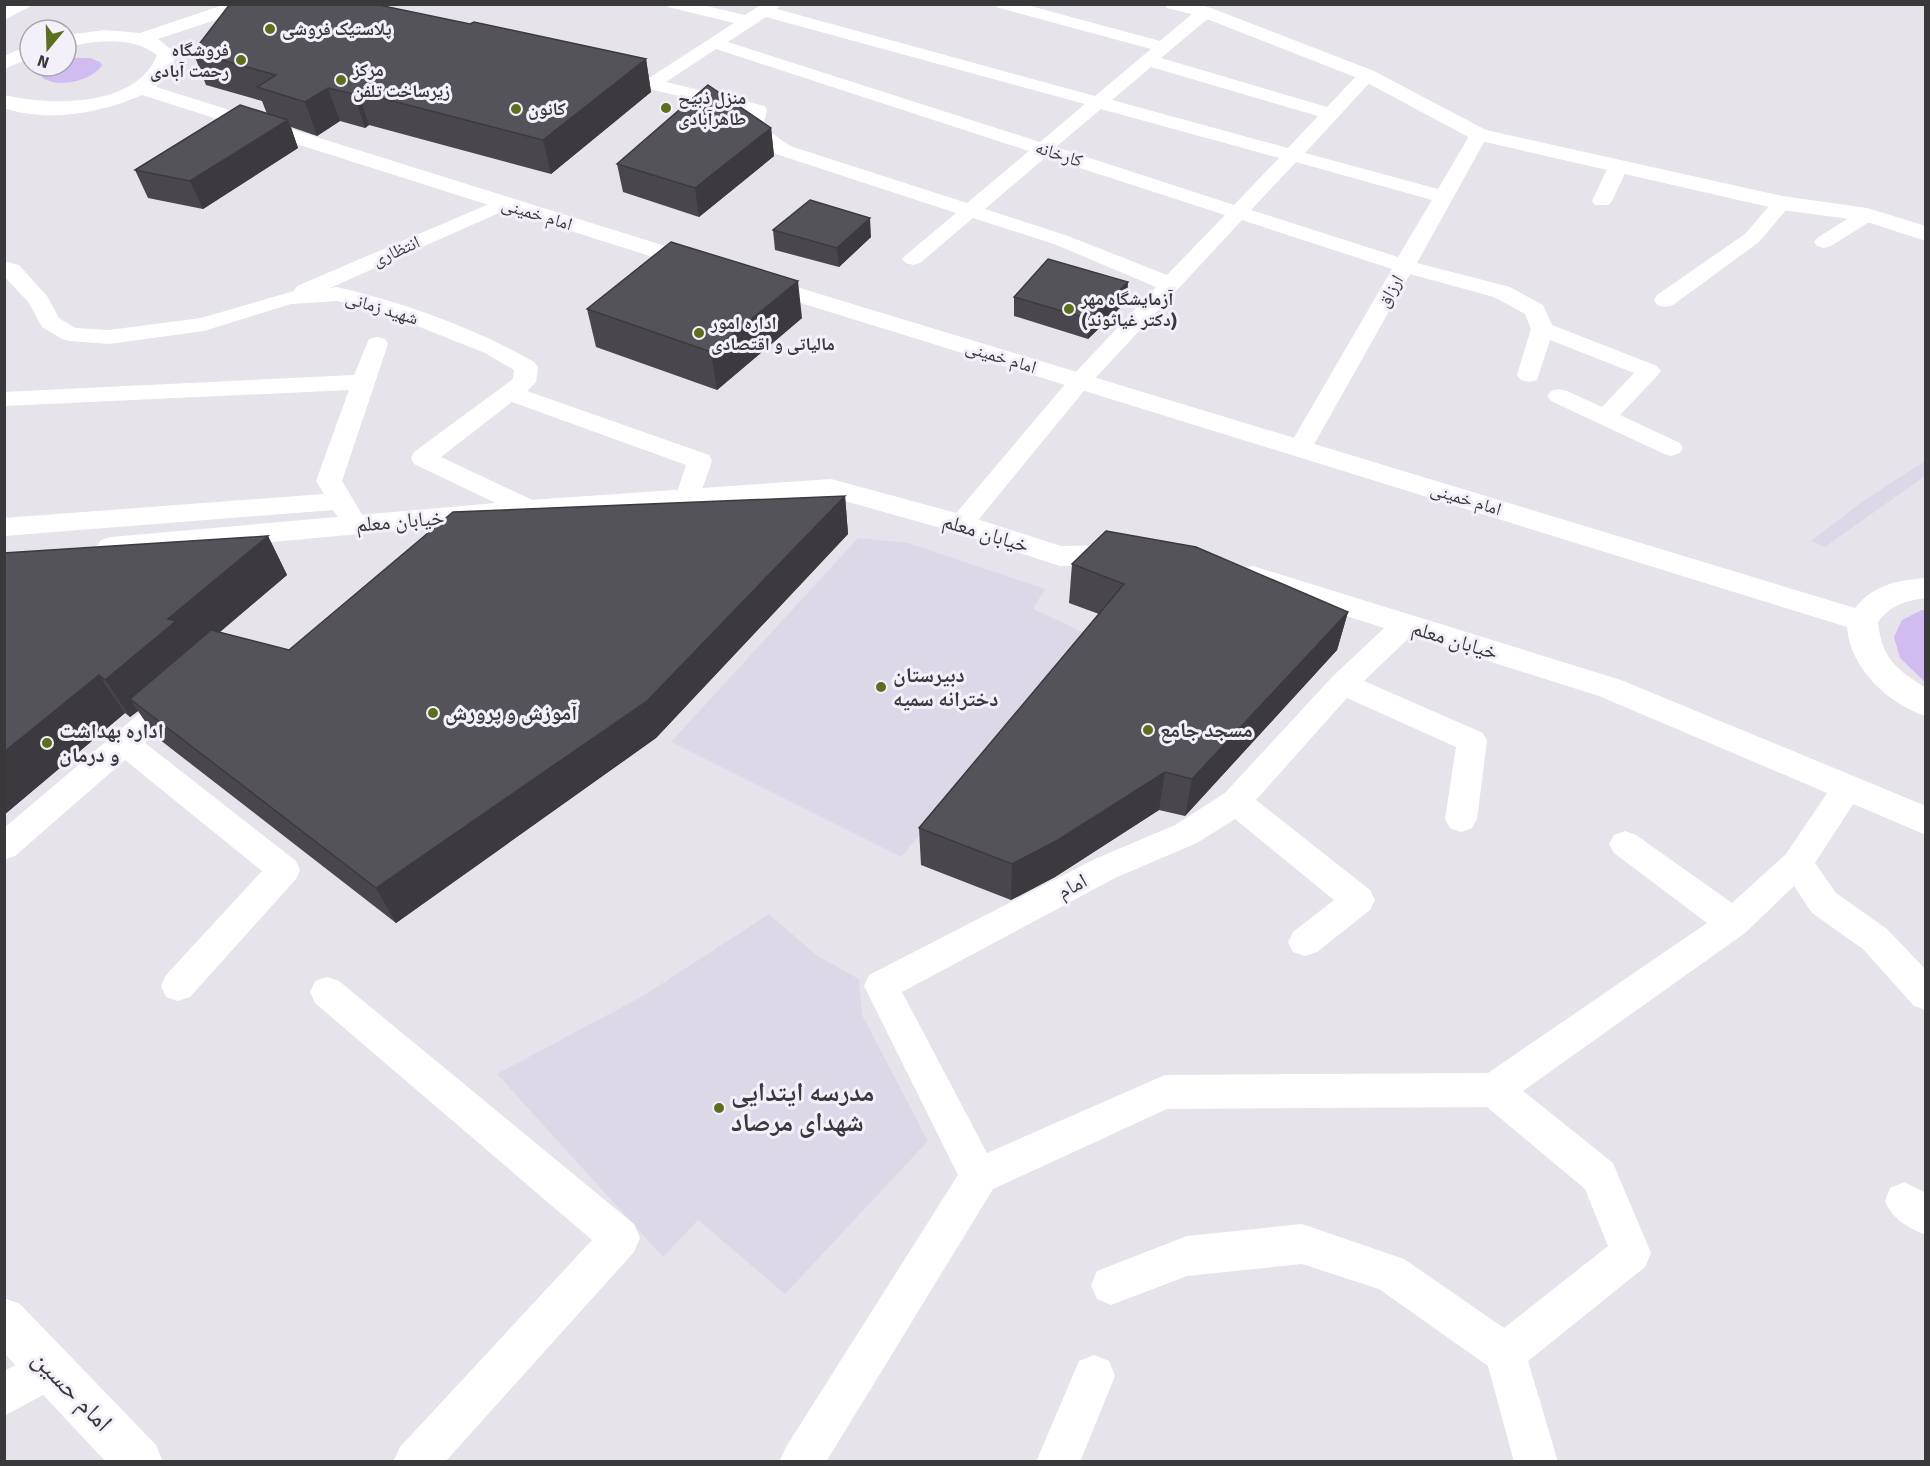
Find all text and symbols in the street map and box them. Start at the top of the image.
north arrow [18,18,78,78]
place label: پلاستیک فروشی [282,18,392,40]
marker: پلاستیک فروشی [263,22,277,36]
place label: فروشگاه رحمت آبادی [150,39,229,82]
text: N [35,50,52,73]
marker: فروشگاه رحمت آبادی [234,53,248,67]
place label: مرکز زیرساخت تلفن [352,59,450,102]
marker: مرکز زیرساخت تلفن [334,73,348,87]
place label: منزل ذبیح طاهرآبادی [678,87,747,130]
place label: کانون [528,98,566,120]
marker: منزل ذبیح طاهرآبادی [659,101,673,115]
marker: کانون [509,102,523,116]
street label: کارخانه [1033,136,1086,172]
street label: امام خمینی [499,193,575,236]
street label: انتظاری [369,231,423,271]
street label: ارزاق [1372,271,1408,311]
street label: شهید زمانی [343,287,421,329]
place label: آزمایشگاه مهر (دکتر غیاثوند) [1080,288,1178,331]
marker: آزمایشگاه مهر (دکتر غیاثوند) [1062,302,1076,316]
place label: اداره امور مالیاتی و اقتصادی [710,312,835,355]
marker: اداره امور مالیاتی و اقتصادی [692,326,706,340]
street label: امام خمینی [963,336,1039,379]
street label: امام خمینی [1428,478,1504,521]
street label: خیابان معلم [355,504,445,539]
street label: خیابان معلم [939,508,1032,559]
street label: خیابان معلم [1408,615,1501,666]
place label: دبیرستان دخترانه سمیه [893,662,998,712]
marker: دبیرستان دخترانه سمیه [874,680,888,694]
place label: آموزش و پرورش [445,700,577,726]
marker: آموزش و پرورش [426,706,440,720]
place label: مسجد جامع [1160,717,1253,744]
place label: اداره بهداشت و درمان [59,718,164,768]
marker: مسجد جامع [1141,723,1155,737]
marker: اداره بهداشت و درمان [40,736,54,750]
street label: امام [1053,867,1092,905]
place label: مدرسه ایتدایی شهدای مرصاد [731,1077,874,1139]
marker: مدرسه ایتدایی شهدای مرصاد [712,1101,726,1115]
street label: امام حسین [25,1343,119,1439]

